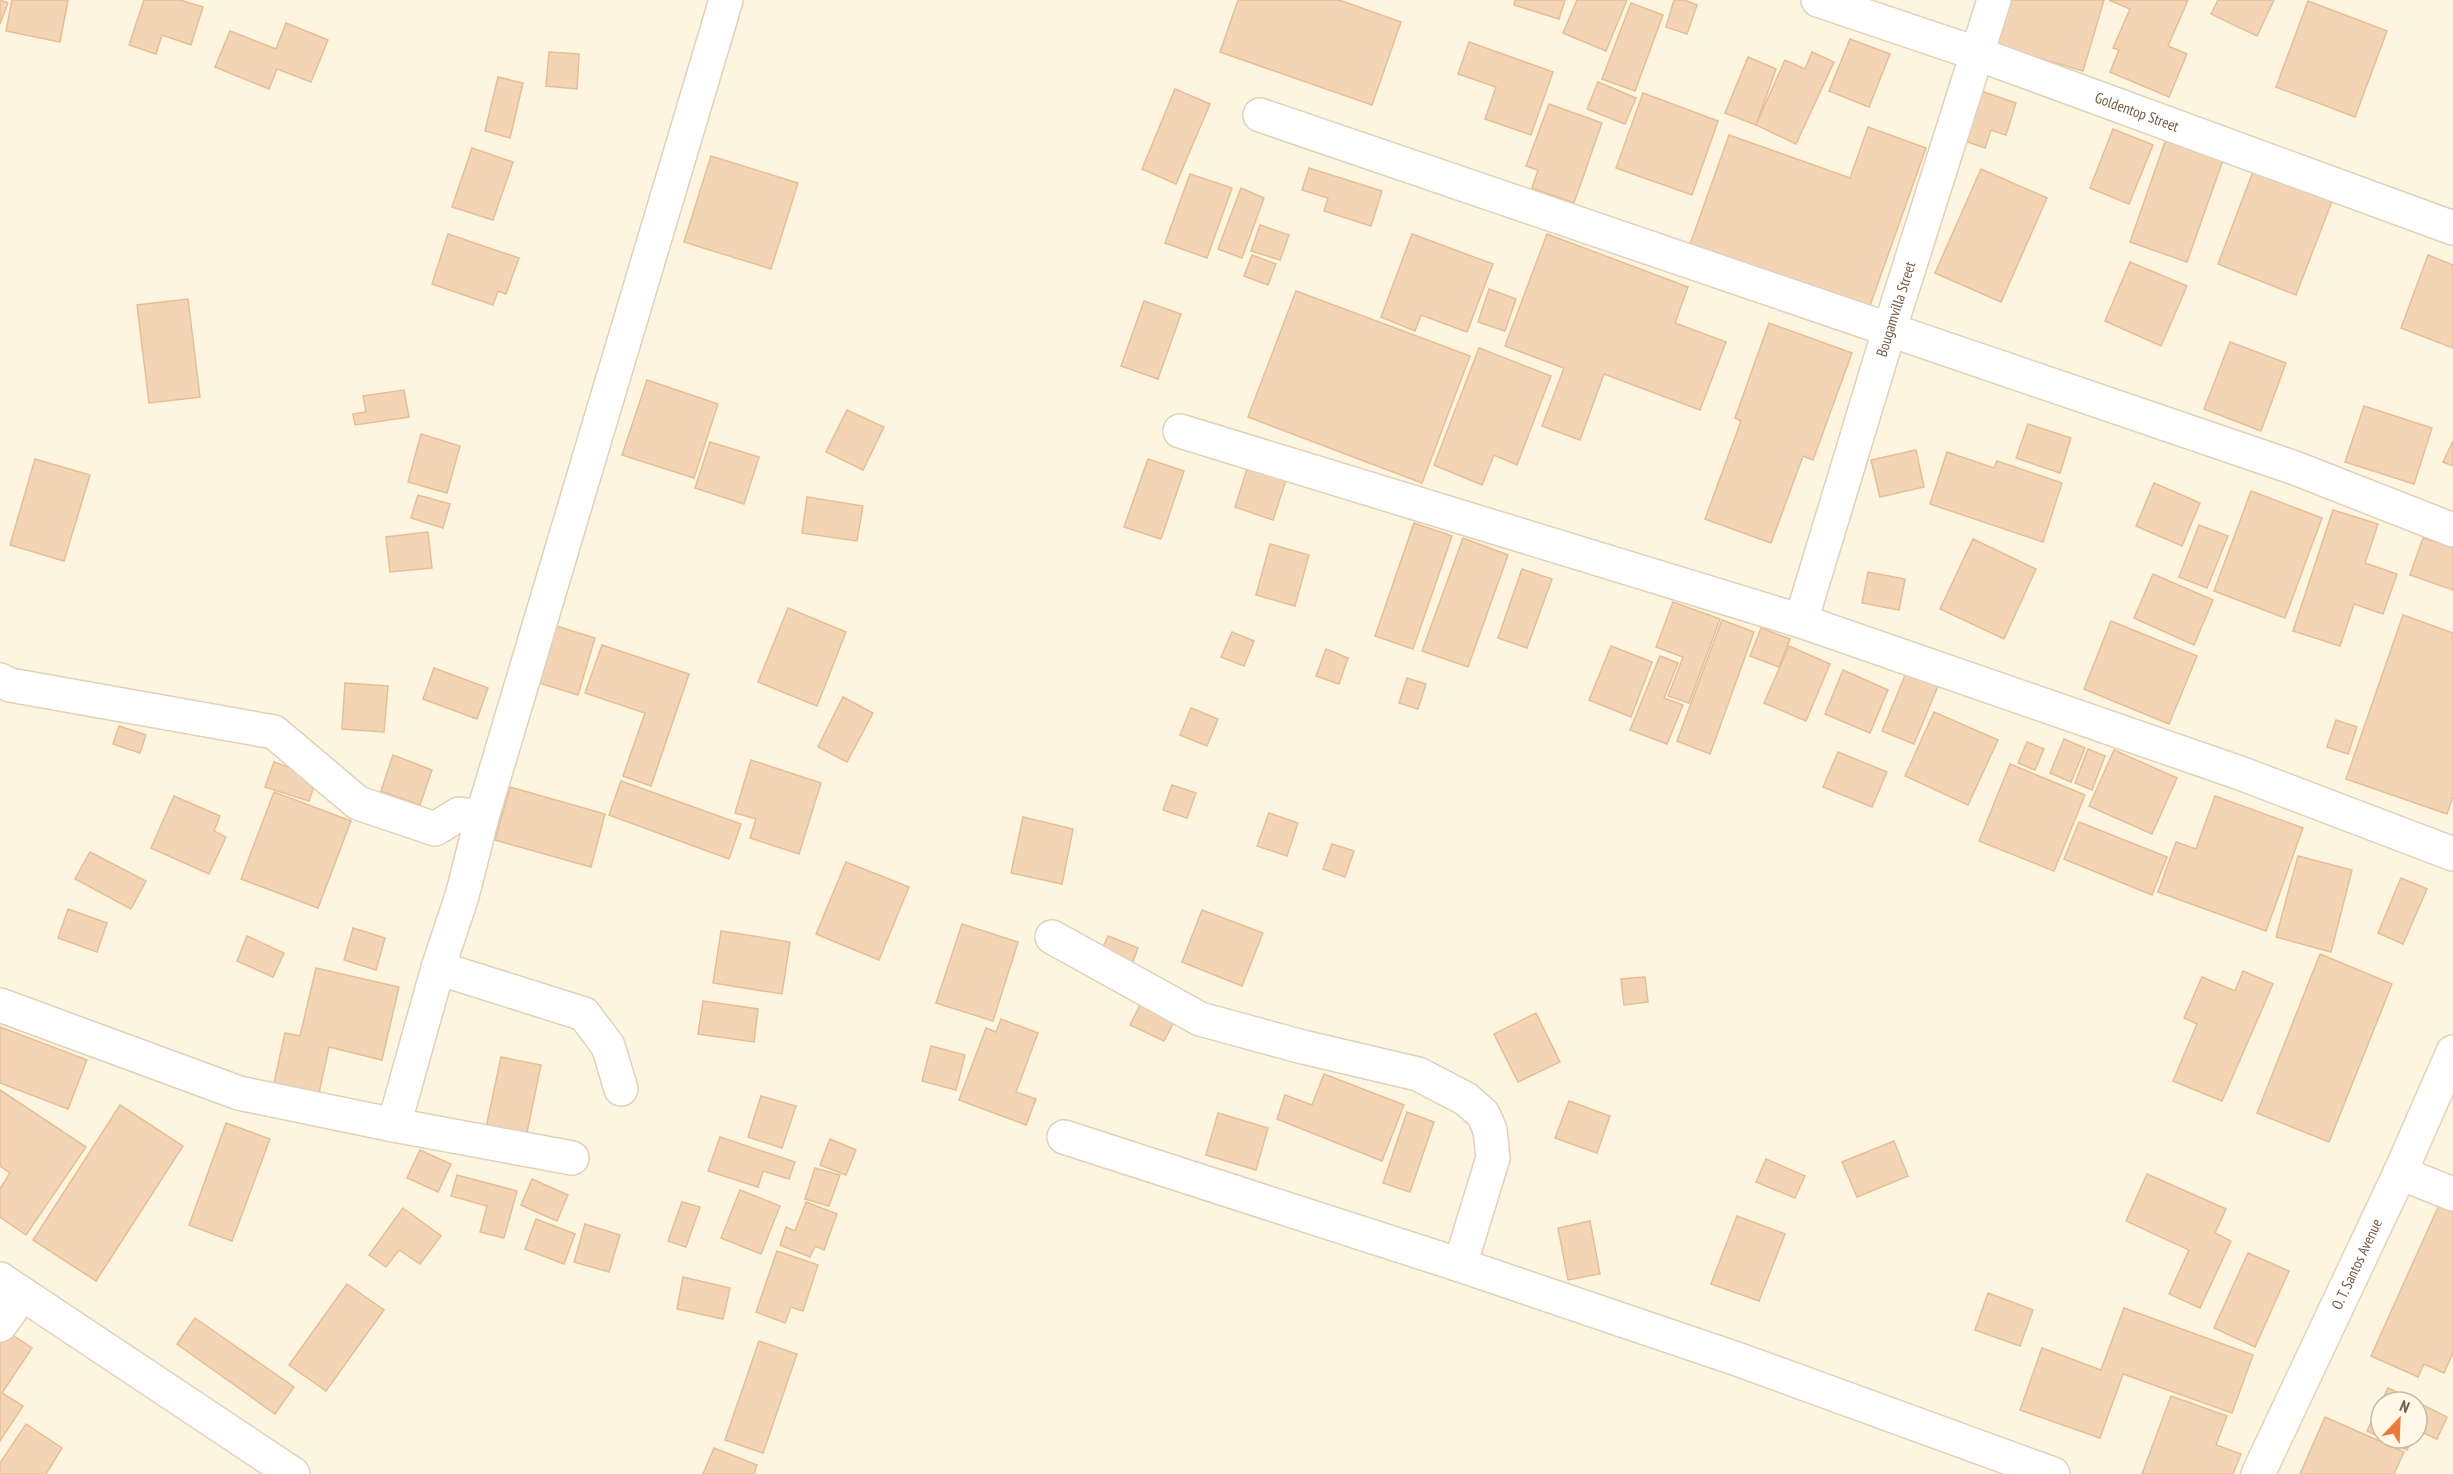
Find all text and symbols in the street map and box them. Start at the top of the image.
street label: Goldentop Street [2092,88,2182,136]
street label: Bougamvilla Street [1872,259,1919,359]
street label: O. T. Santos Avenue [2327,1216,2386,1312]
north arrow [2369,1390,2429,1450]
text: N [2397,1395,2413,1417]

